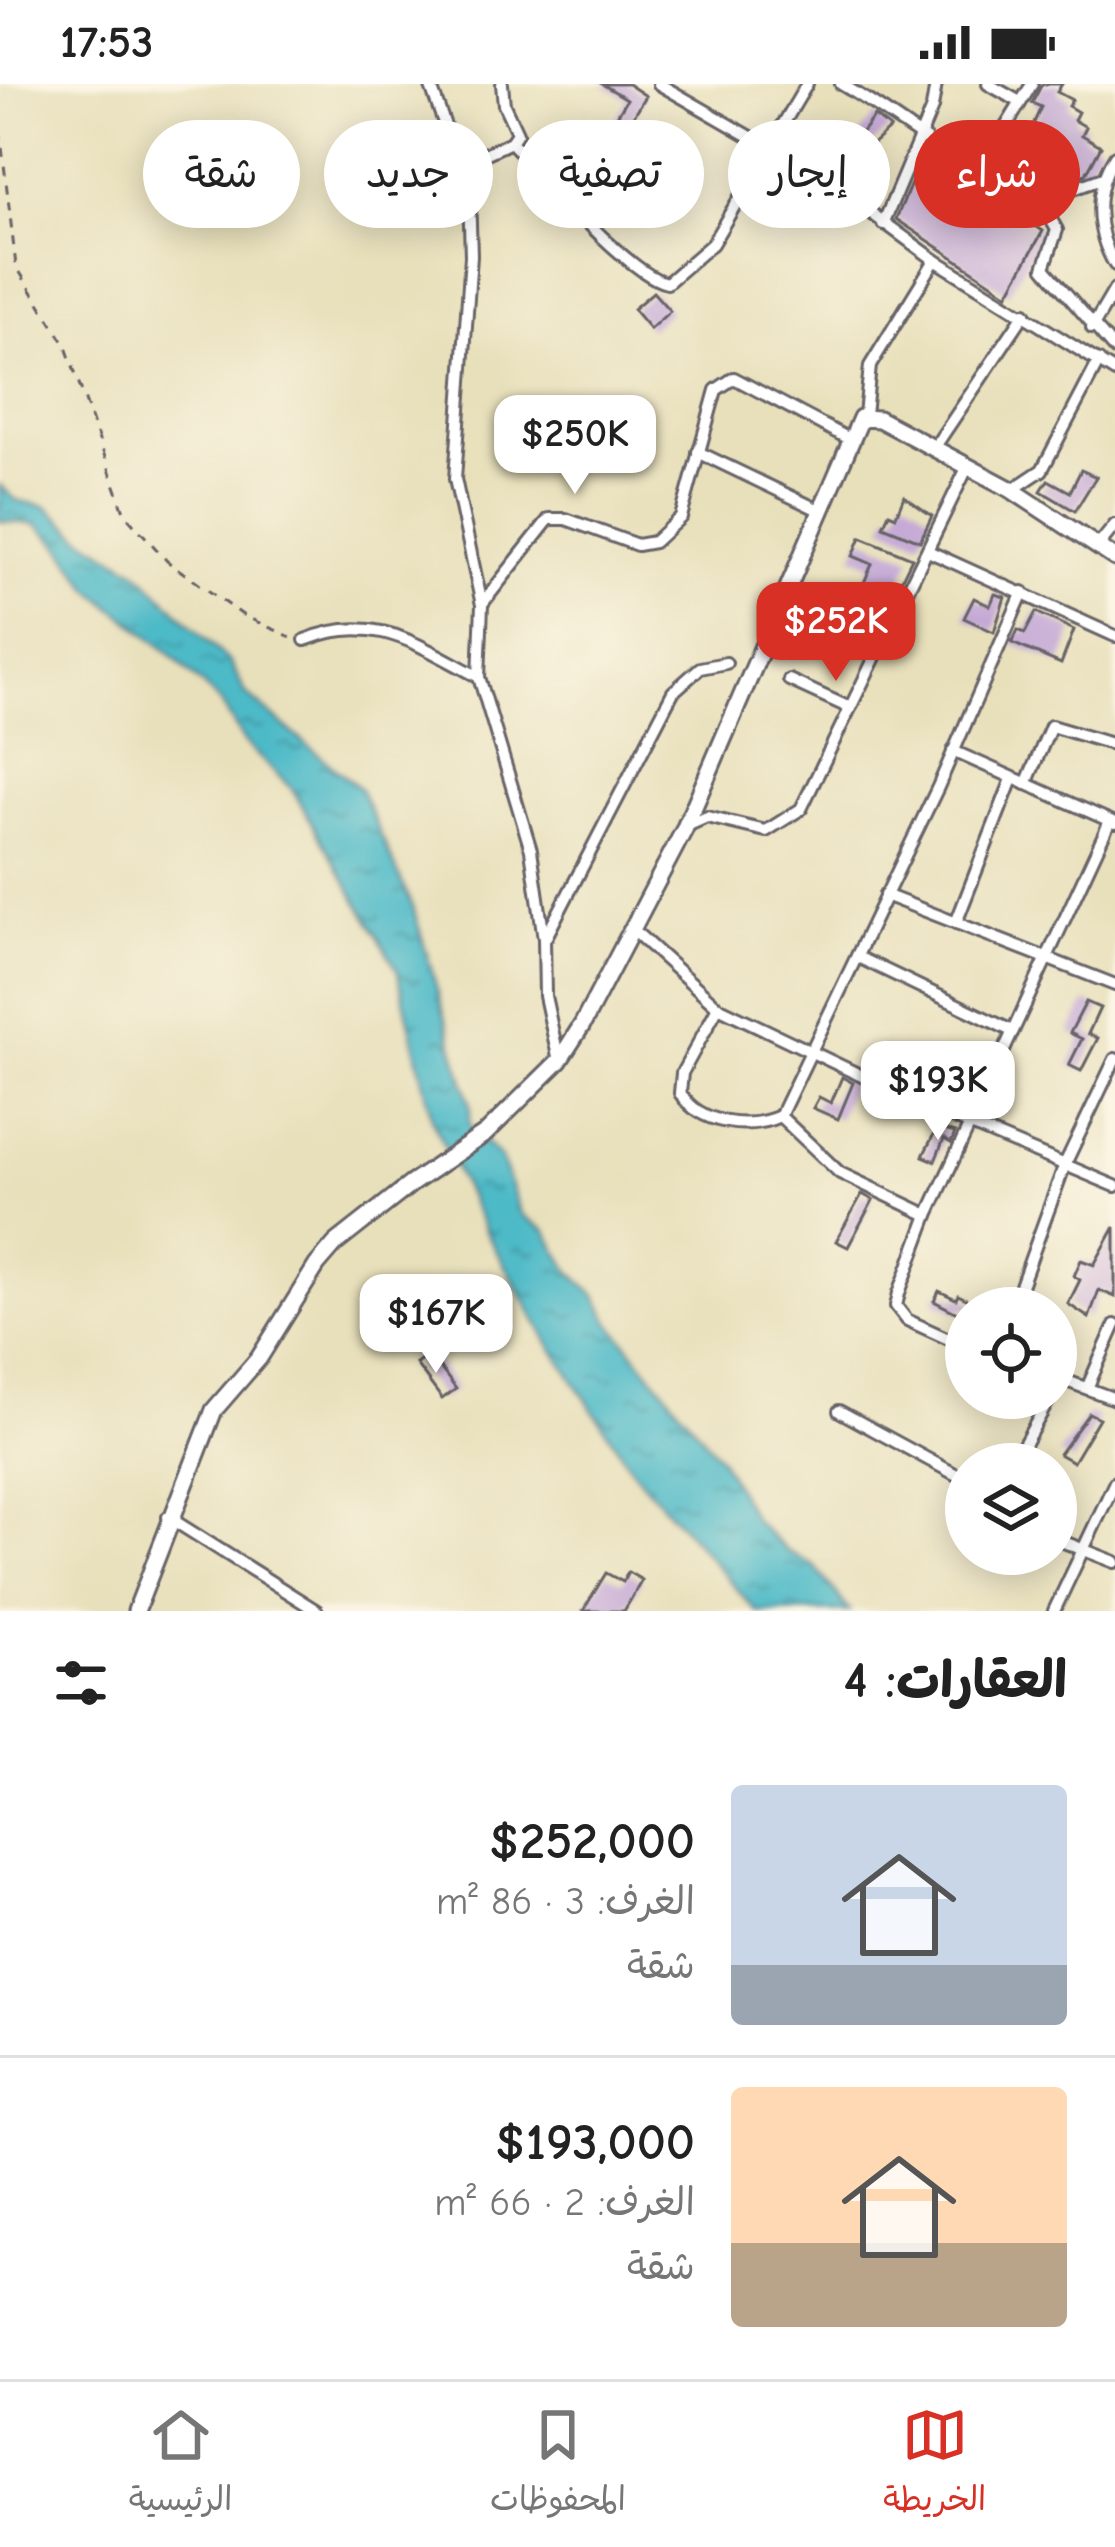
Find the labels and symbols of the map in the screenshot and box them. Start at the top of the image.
pin: $250K [491,395,659,497]
pin: $252K [752,582,920,684]
pin: $193K [854,1041,1022,1143]
pin: $167K [352,1274,520,1376]

